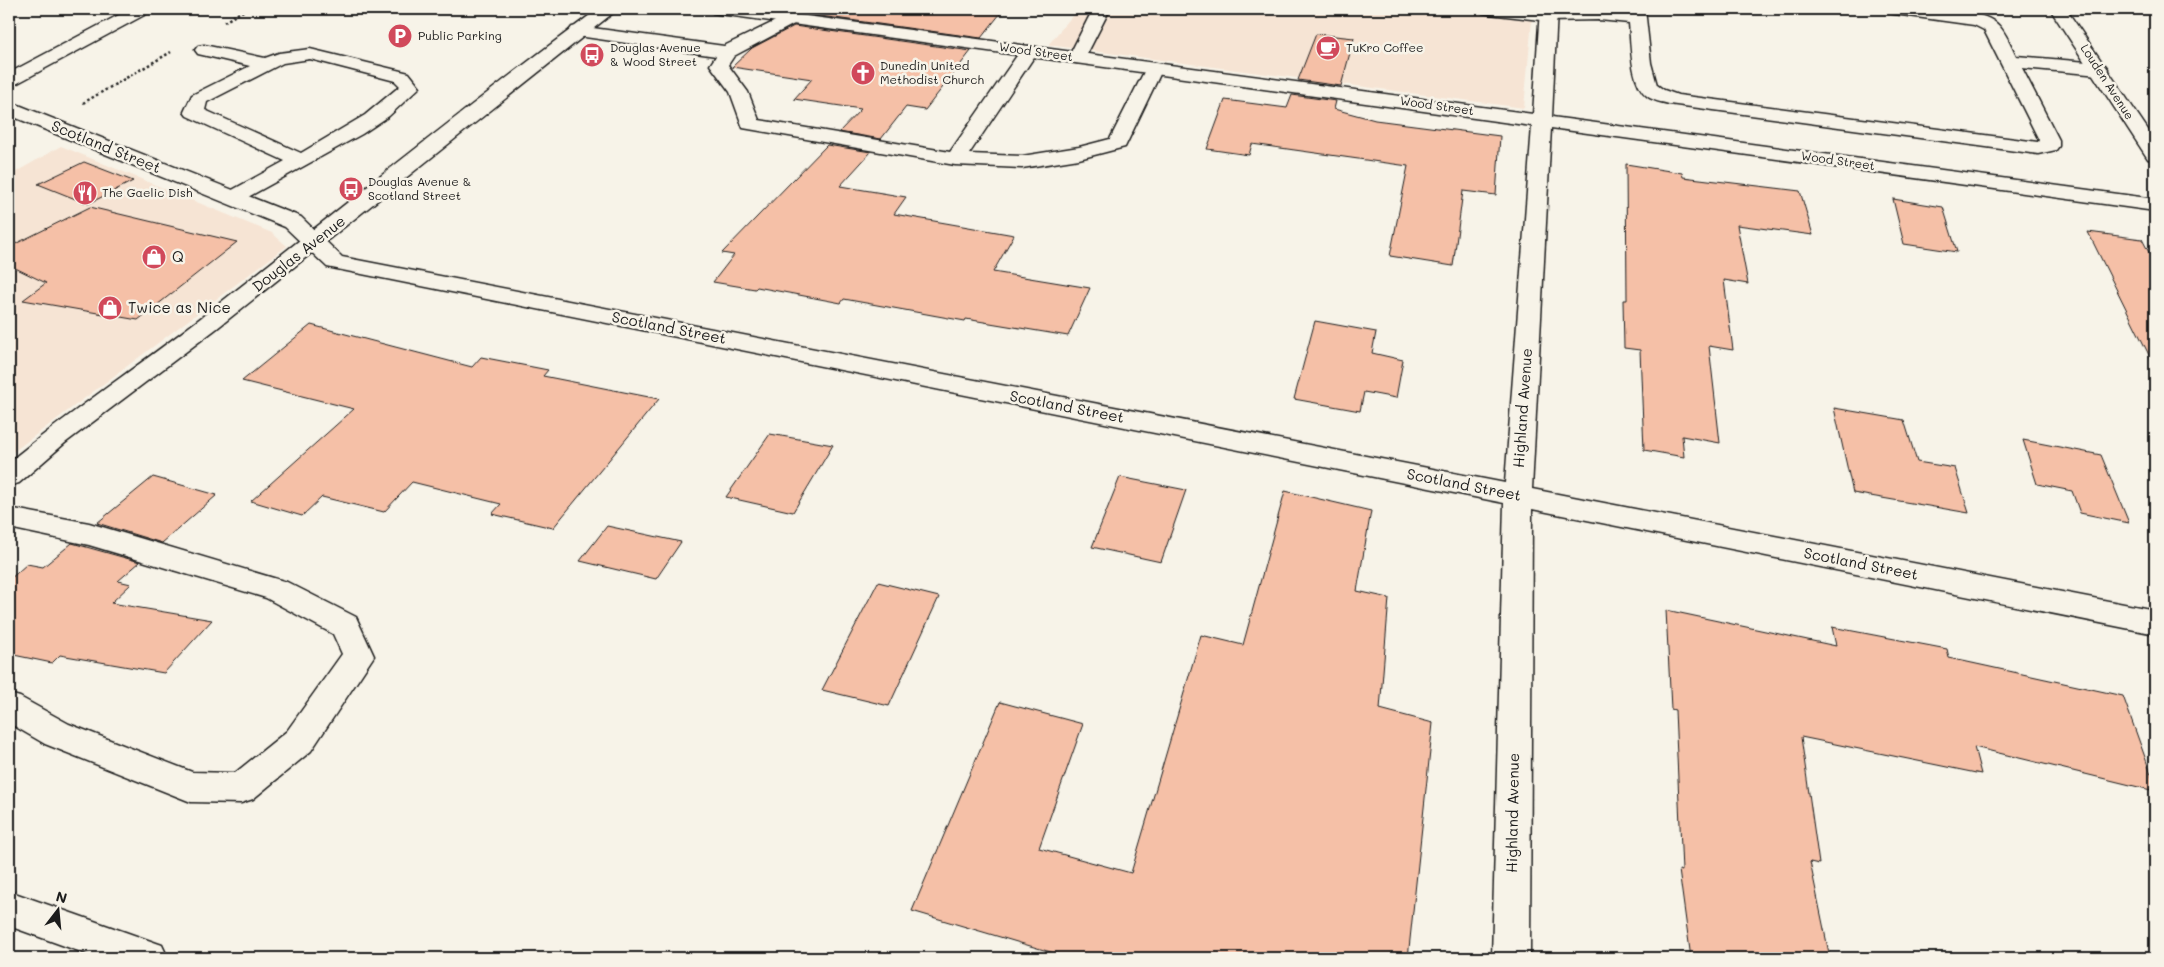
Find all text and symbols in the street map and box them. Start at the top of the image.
parking icon: Public Parking [387,23,413,49]
place label: Public Parking [418,27,502,43]
cafe icon: TuKro Coffee [1315,35,1341,61]
street label: Wood Street [998,38,1074,64]
place label: Douglas Avenue & Wood Street [610,39,701,69]
place label: TuKro Coffee [1346,39,1423,55]
street label: Louden Avenue [2077,41,2138,122]
bus stop icon: Douglas Avenue & Wood Street [579,42,605,68]
place label: Dunedin United Methodist Church [880,57,984,87]
church icon: Dunedin United Methodist Church [850,60,876,86]
street label: Wood Street [1399,92,1475,118]
street label: Scotland Street [49,115,164,177]
street label: Wood Street [1800,147,1876,173]
place label: Douglas Avenue & Scotland Street [368,173,471,203]
bus stop icon: Douglas Avenue & Scotland Street [338,176,364,202]
restaurant icon: The Gaelic Dish [72,180,98,206]
place label: The Gaelic Dish [102,184,193,200]
street label: Douglas Avenue [248,210,349,296]
shop icon: Q [141,244,167,270]
place label: Q [172,246,184,266]
shop icon: Twice as Nice [97,295,123,321]
place label: Twice as Nice [128,297,231,317]
street label: Scotland Street [610,306,728,348]
street label: Highland Avenue [1508,347,1536,469]
street label: Scotland Street [1008,385,1126,427]
street label: Scotland Street [1405,463,1523,505]
street label: Scotland Street [1802,542,1920,584]
street label: Highland Avenue [1501,753,1523,873]
north arrow [32,884,82,934]
text: N [54,886,69,908]

